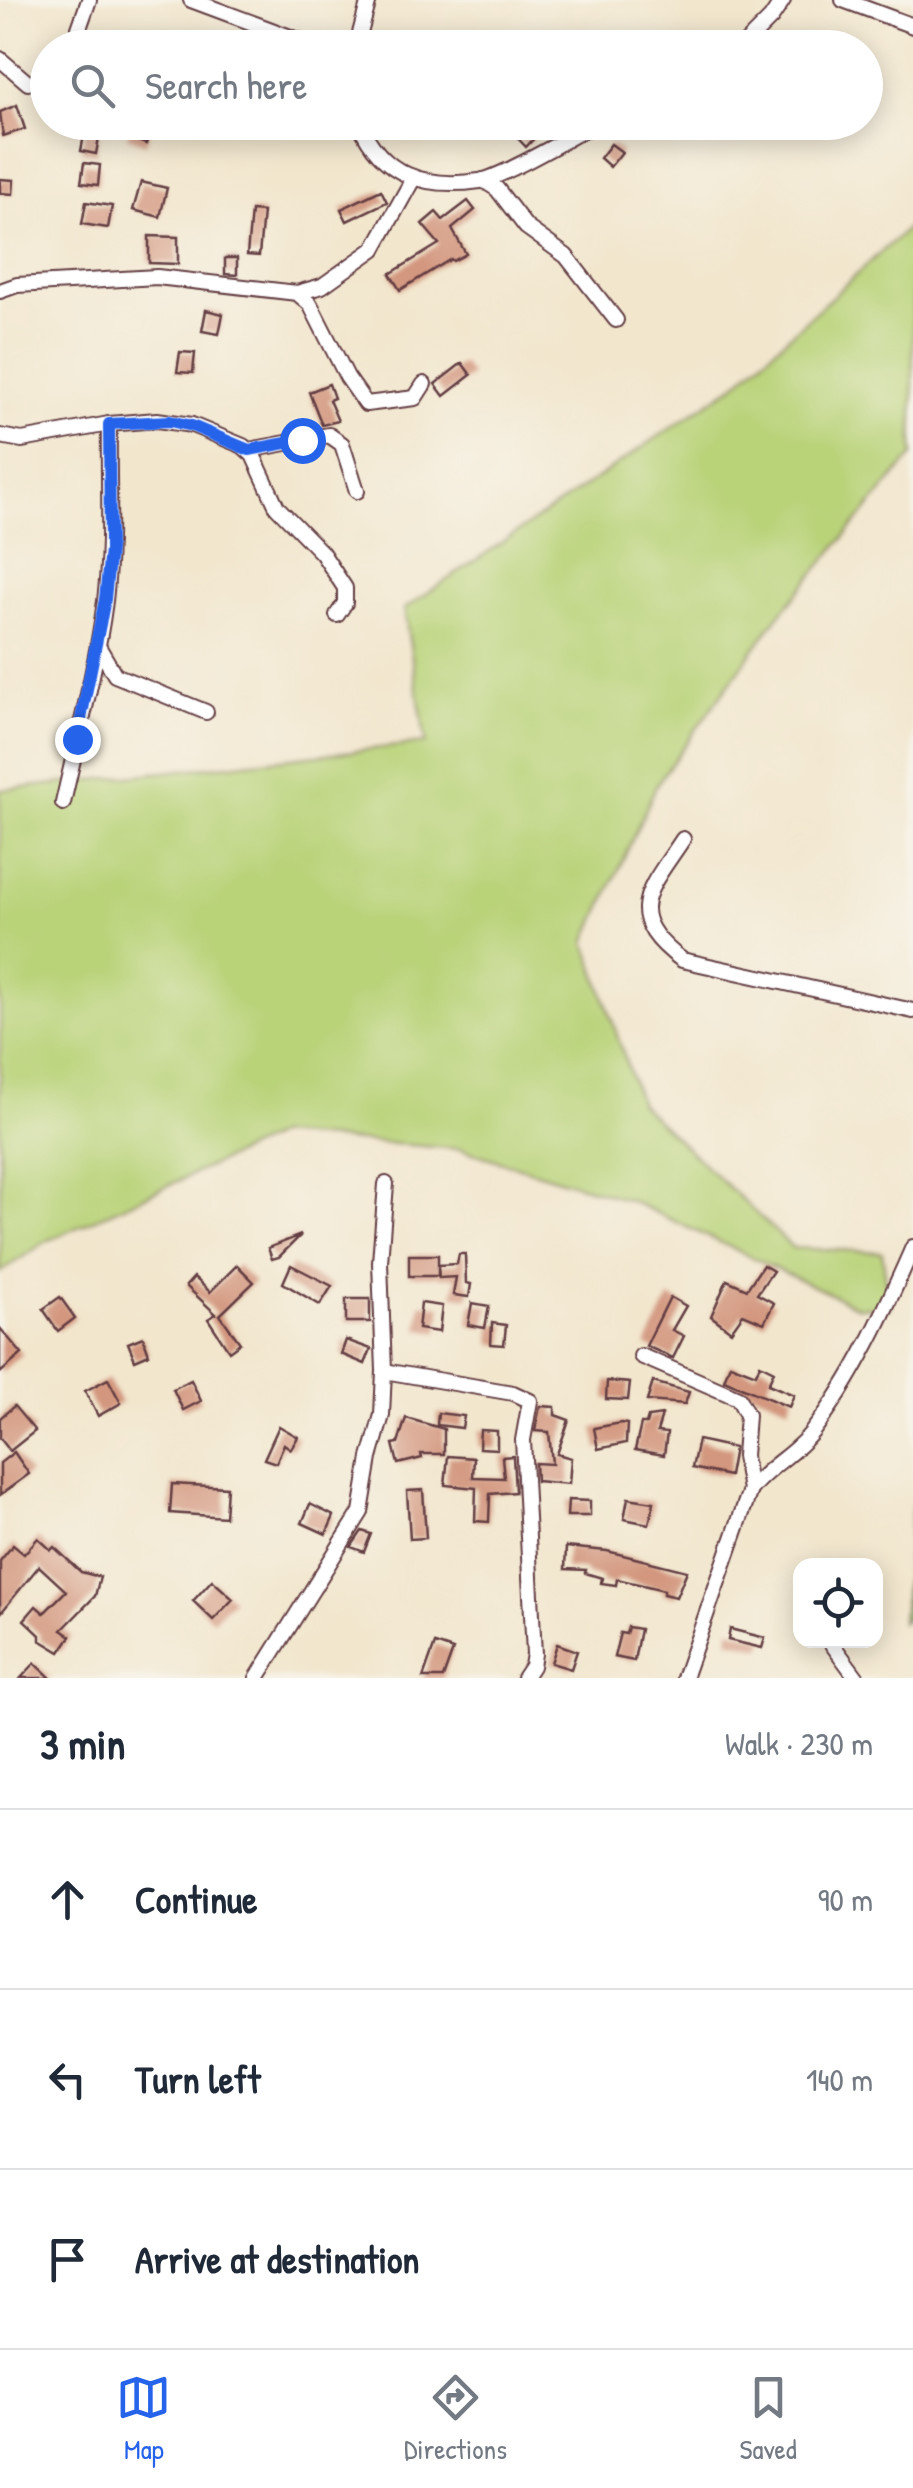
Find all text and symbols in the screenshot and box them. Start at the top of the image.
search box [30,30,883,140]
icon: search [65,58,120,113]
text: Search here [145,59,307,111]
route start [280,418,326,464]
route end [55,717,101,763]
map controls [793,1558,883,1648]
button: locate [793,1558,883,1648]
text: 3 min [40,1715,125,1772]
text: Walk · 230 m [725,1722,873,1765]
icon: ahead [40,1872,95,1927]
text: Continue [135,1873,257,1925]
text: 90 m [818,1878,873,1921]
icon: left [40,2052,95,2107]
text: Turn left [135,2053,260,2105]
text: 140 m [806,2058,873,2101]
icon: arrive [40,2232,95,2287]
text: Arrive at destination [135,2233,419,2285]
tab: Map [116,2370,171,2468]
tab: Directions [404,2370,507,2468]
tab: Saved [740,2370,797,2468]

